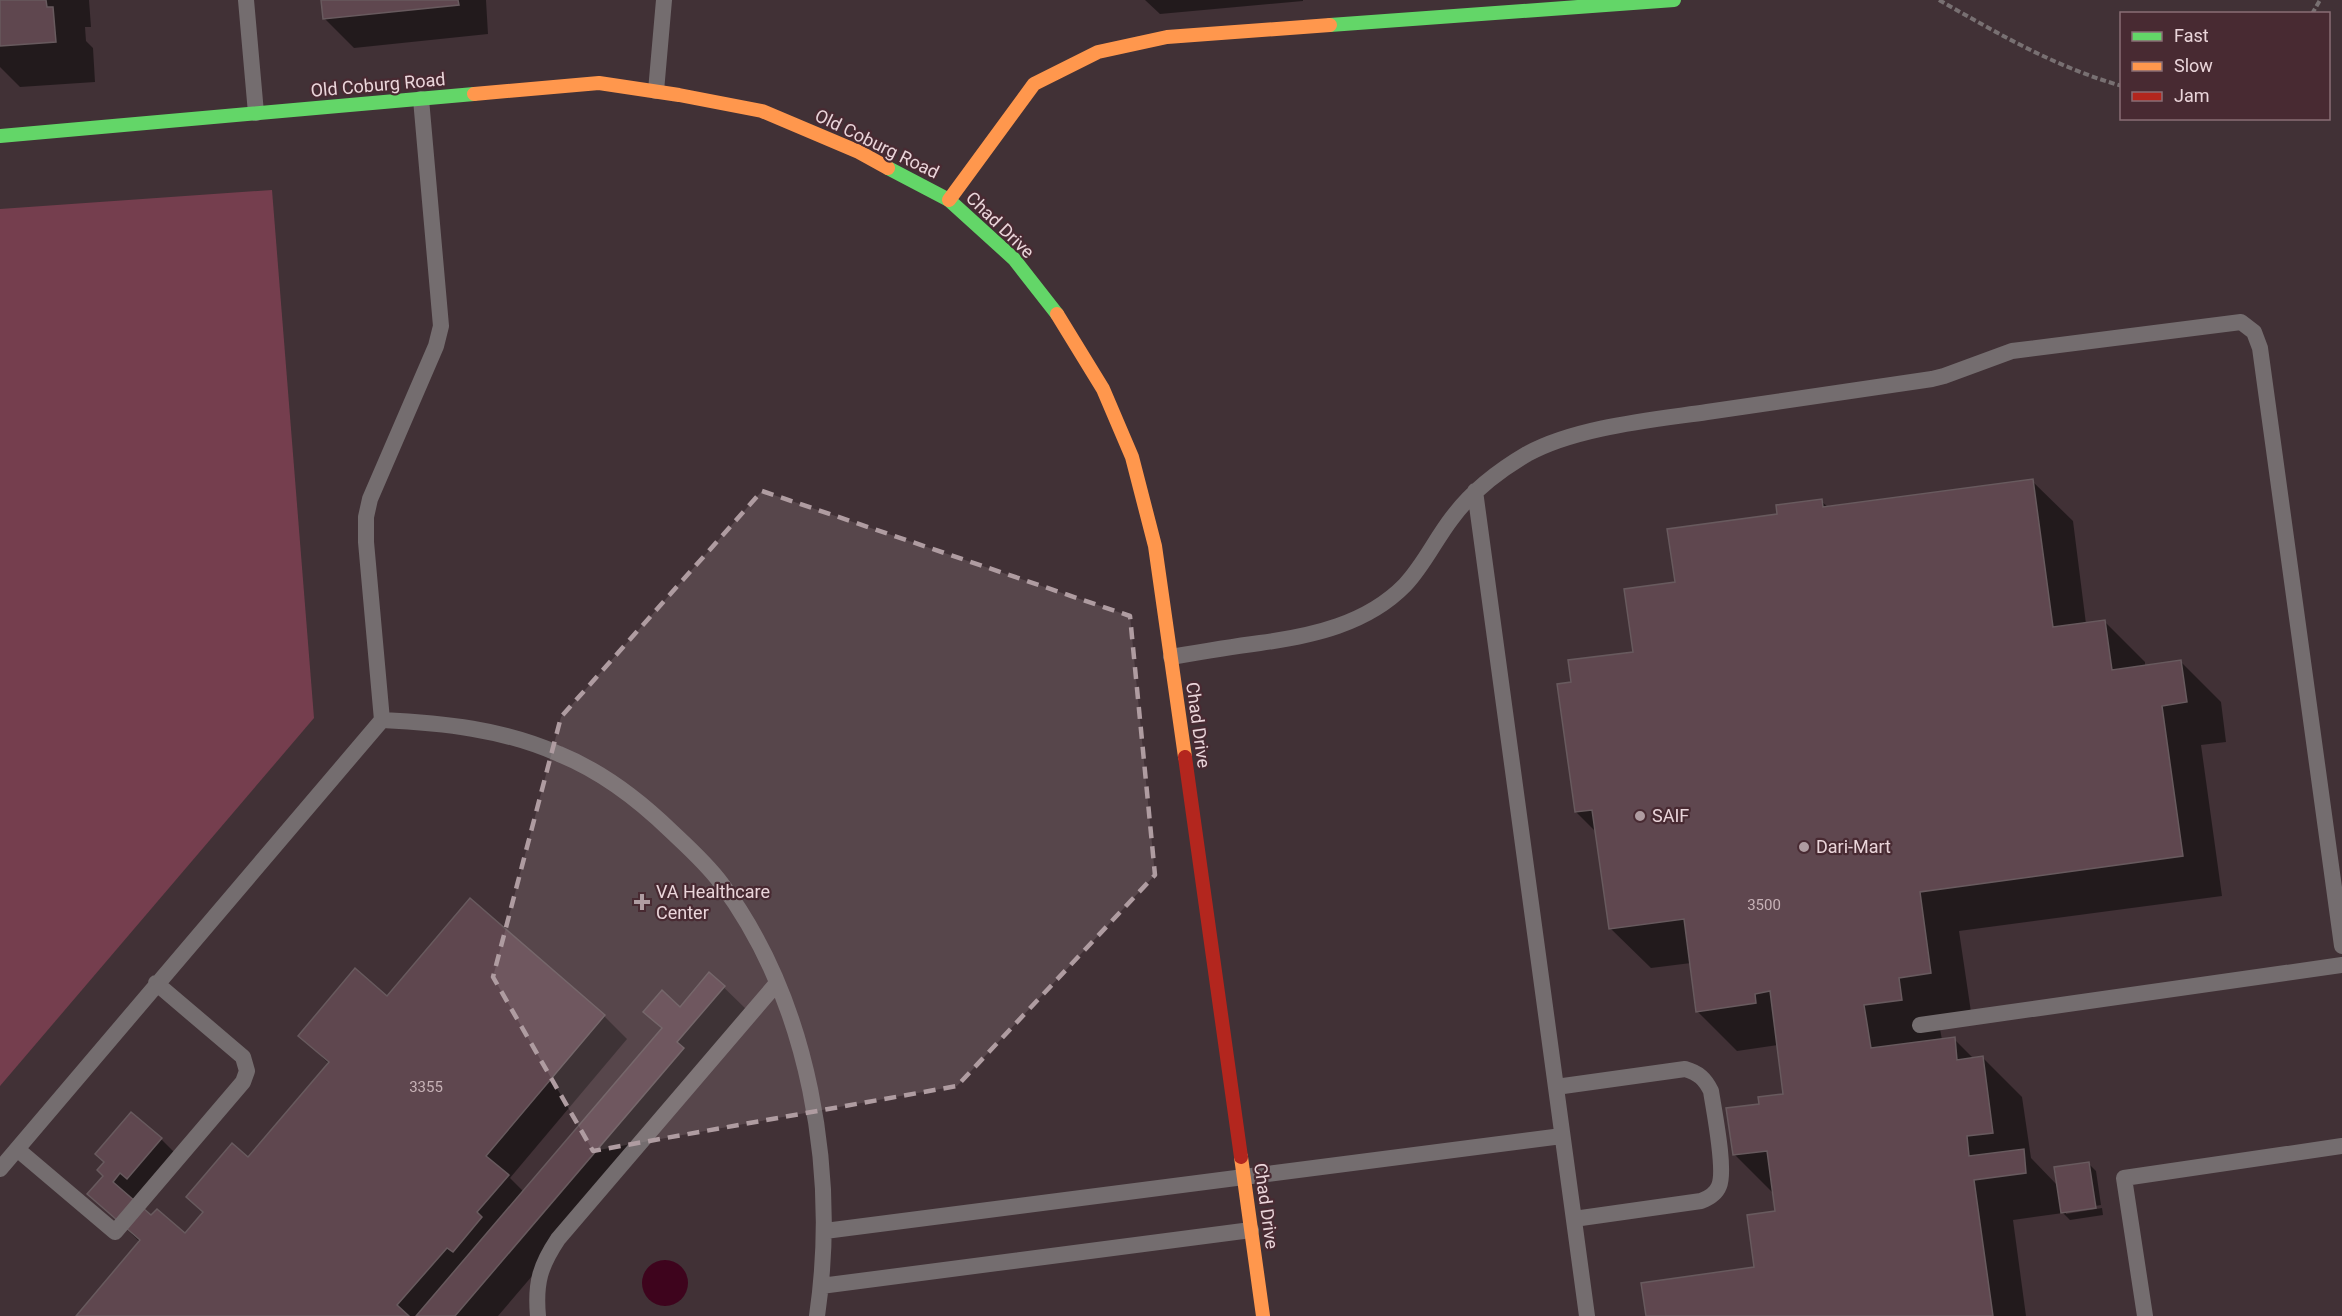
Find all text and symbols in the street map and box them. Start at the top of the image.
legend [2120,12,2330,120]
text: Fast [2174,25,2209,46]
text: Slow [2174,55,2213,76]
street label: Old Coburg Road [310,68,446,101]
text: Jam [2174,85,2210,106]
street label: Old Coburg Road [812,104,943,183]
street label: Chad Drive [962,187,1039,262]
street label: Chad Drive [1182,681,1215,769]
place label: SAIF [1652,805,1689,826]
marker: SAIF [1633,809,1647,823]
place label: Dari-Mart [1816,836,1891,857]
marker: Dari-Mart [1797,840,1811,854]
place label: VA Healthcare Center [656,881,770,923]
marker: VA Healthcare Center [633,893,651,911]
house number: 3500 [1747,896,1781,914]
house number: 3355 [409,1078,443,1096]
street label: Chad Drive [1250,1162,1283,1250]

